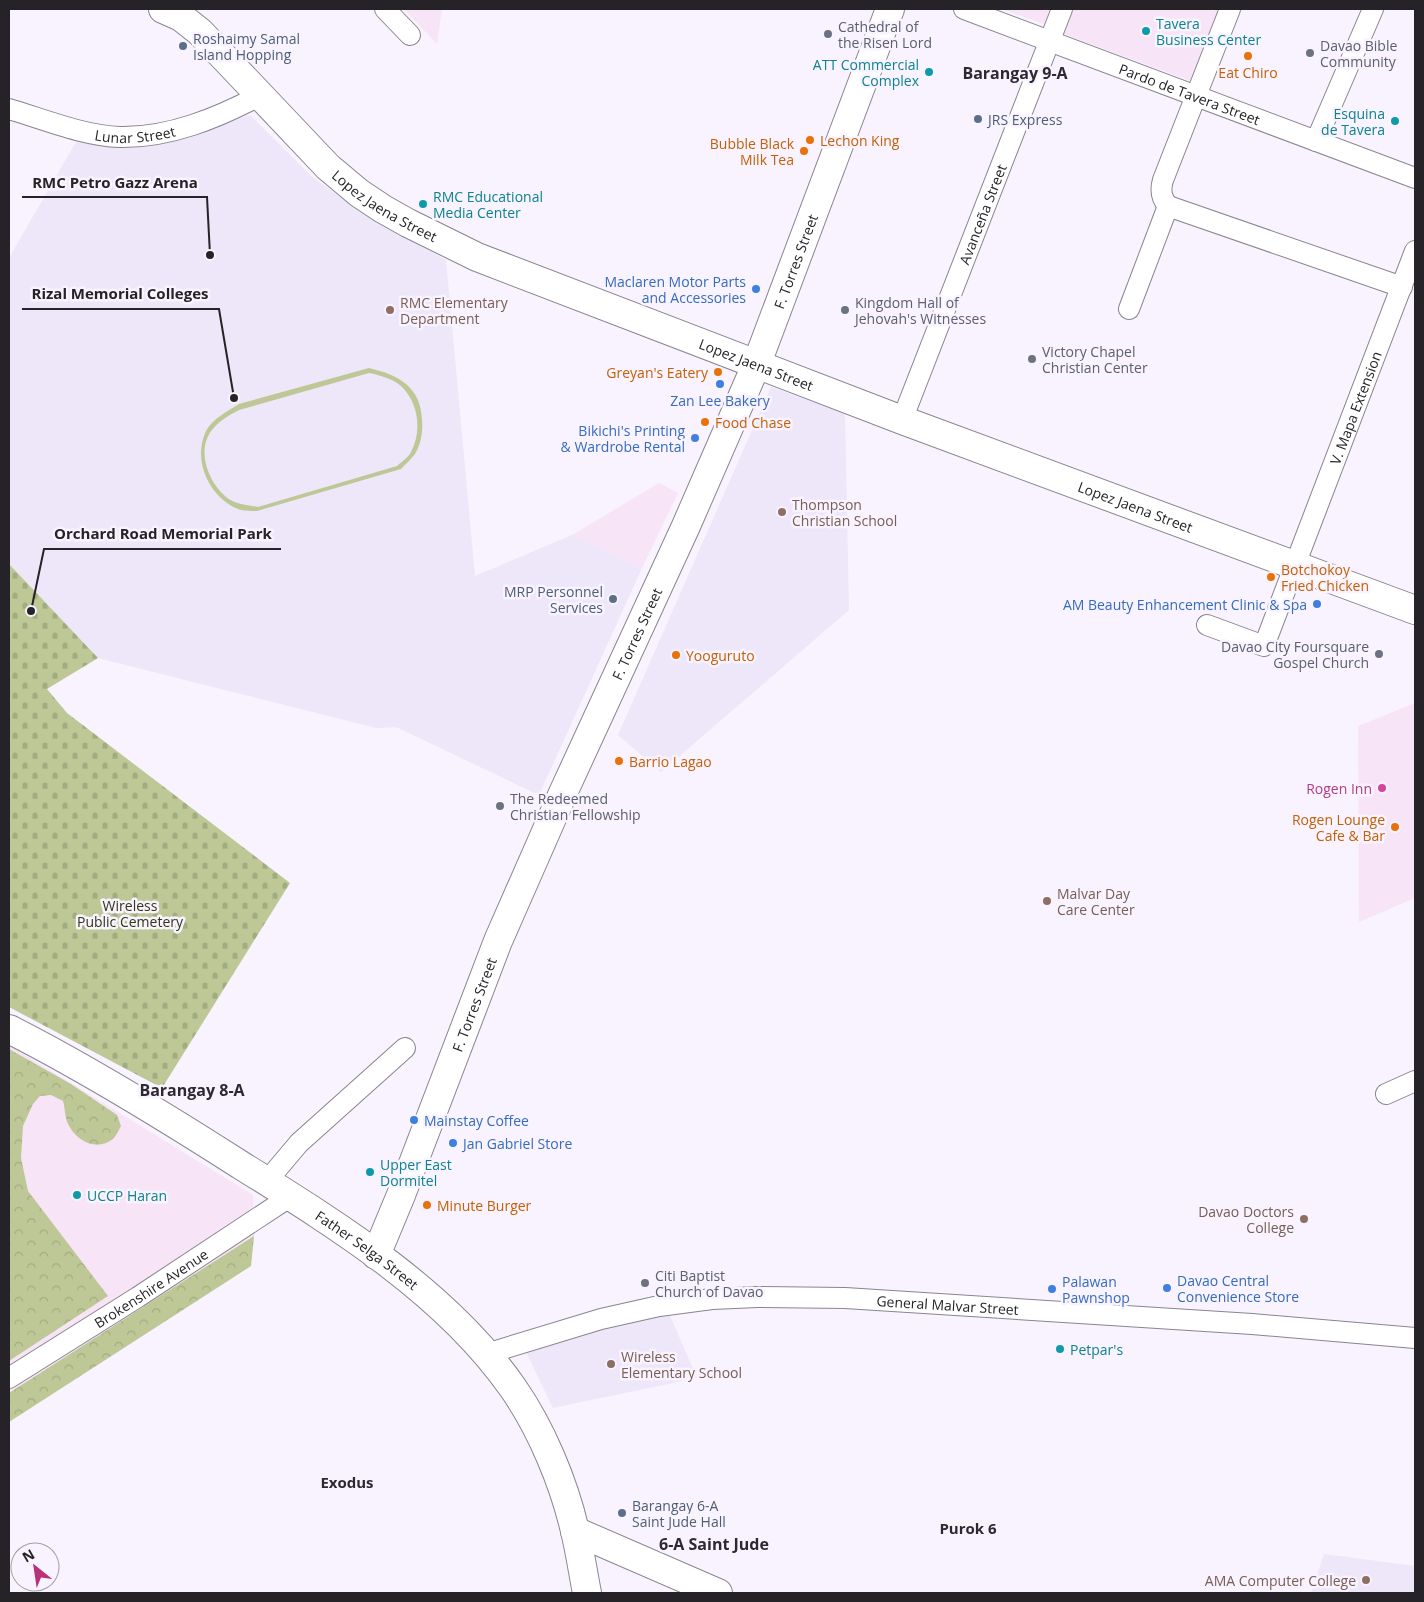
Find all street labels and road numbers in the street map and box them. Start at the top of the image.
street label: Pardo de Tavera Street [1116,58,1263,129]
street label: Lunar Street [93,121,177,147]
street label: Avanceña Street [954,161,1010,267]
street label: Lopez Jaena Street [328,165,441,245]
street label: F. Torres Street [769,211,822,311]
street label: Lopez Jaena Street [696,334,816,395]
street label: V. Mapa Extension [1325,348,1385,467]
street label: Lopez Jaena Street [1075,477,1196,536]
street label: F. Torres Street [607,584,666,683]
street label: F. Torres Street [447,955,500,1054]
street label: Father Selga Street [312,1206,423,1293]
street label: Brokenshire Avenue [90,1244,211,1332]
street label: General Malvar Street [876,1291,1019,1319]

